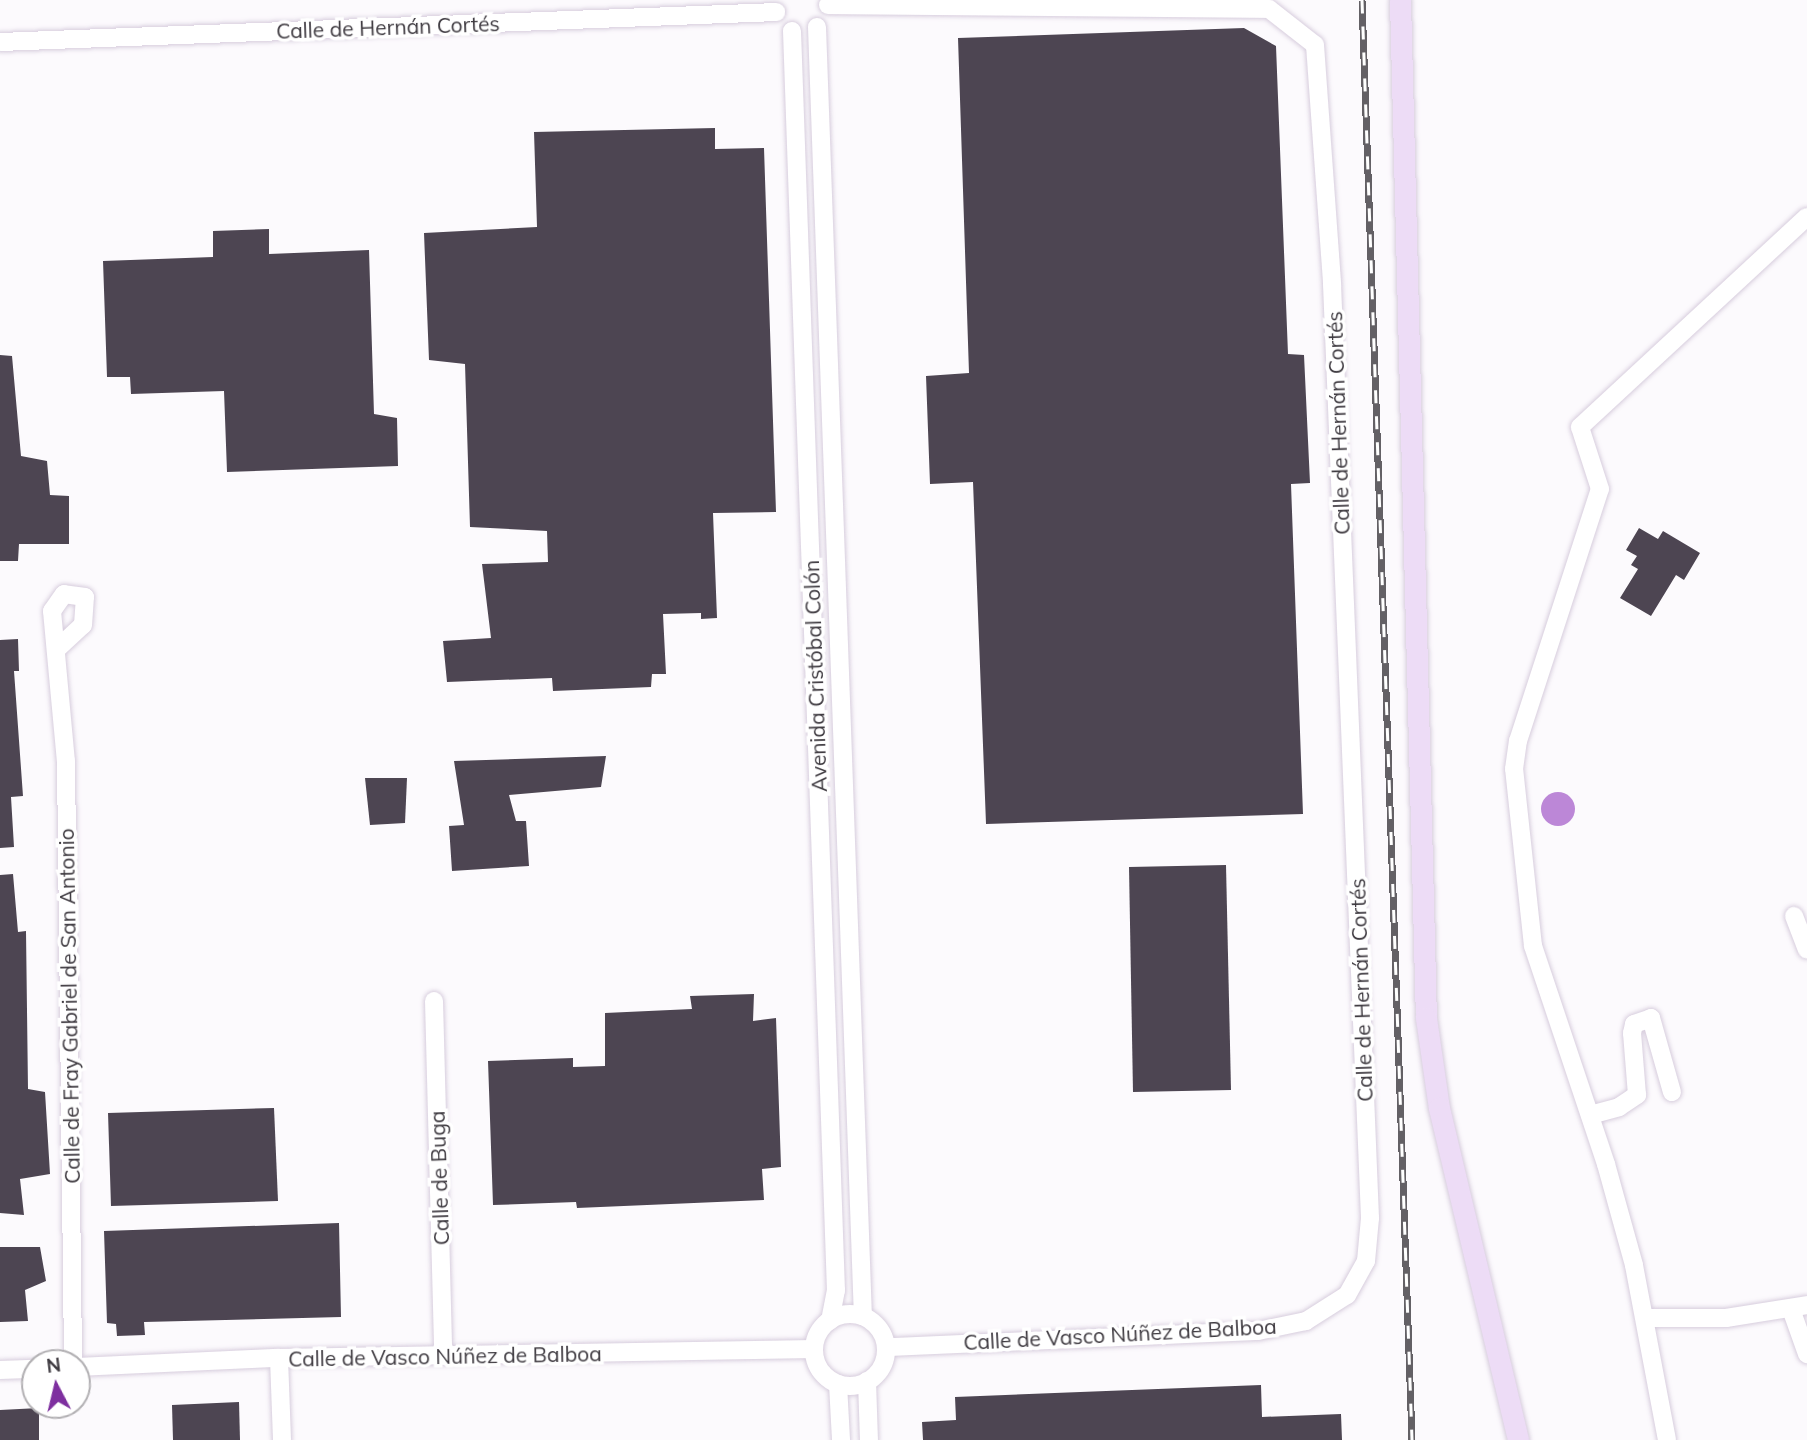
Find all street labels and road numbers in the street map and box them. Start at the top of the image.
street label: Calle de Hernán Cortés [276,11,500,43]
street label: Calle de Hernán Cortés [1322,311,1354,535]
street label: Avenida Cristóbal Colón [798,559,832,793]
street label: Calle de Fray Gabriel de San Antonio [53,828,85,1184]
street label: Calle de Hernán Cortés [1345,878,1377,1102]
street label: Calle de Buga [424,1110,454,1246]
street label: Calle de Vasco Núñez de Balboa [963,1313,1277,1355]
street label: Calle de Vasco Núñez de Balboa [288,1341,602,1371]

